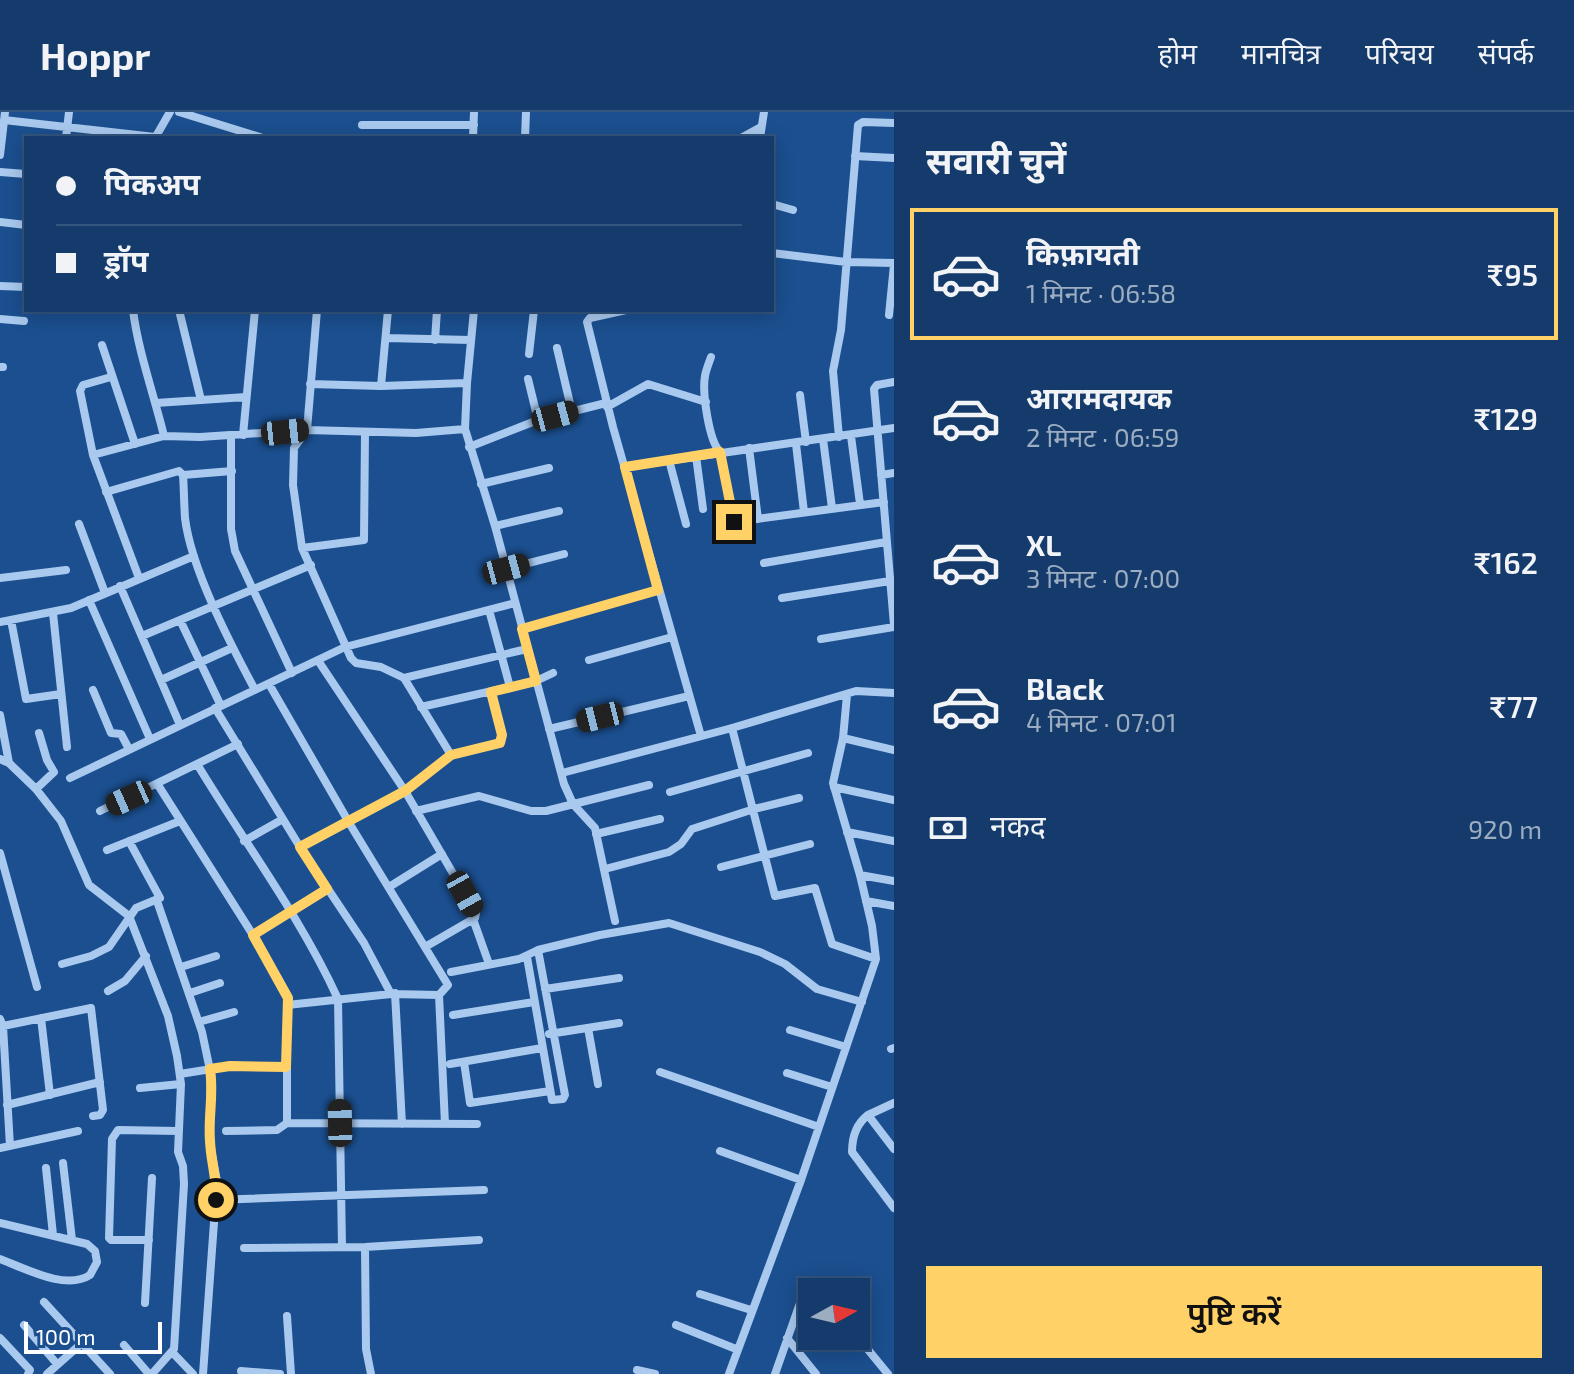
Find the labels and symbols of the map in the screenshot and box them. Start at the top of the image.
car [529,398,581,434]
car [260,418,310,446]
route end [716,504,752,540]
car [480,551,532,587]
car [574,700,626,734]
car [102,777,156,819]
car [443,867,487,921]
car [328,1099,352,1147]
route start [198,1182,234,1218]
north arrow [798,1278,870,1350]
scale bar [24,1318,162,1354]

